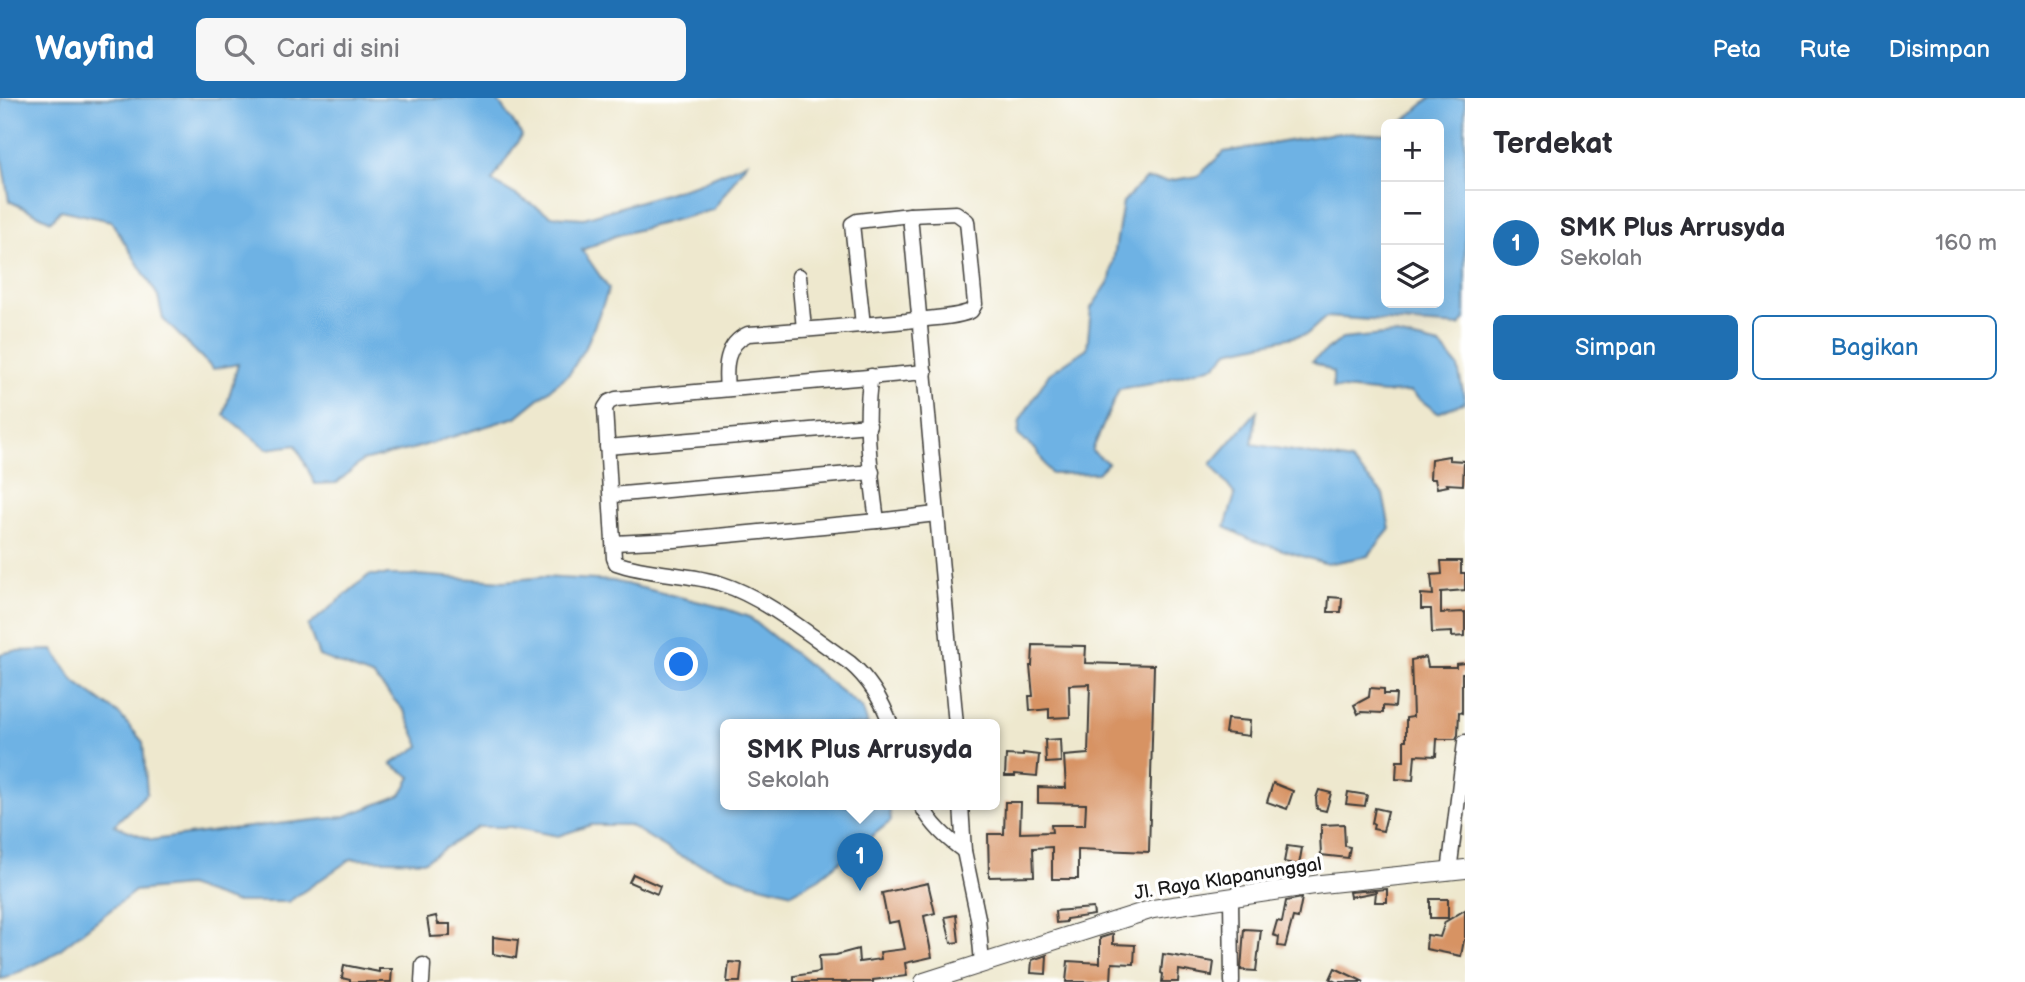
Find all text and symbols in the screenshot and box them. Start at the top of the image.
search box [196,18,686,81]
text: Wayfind [35,29,154,69]
icon: search [220,30,258,68]
text: Cari di sini [276,34,400,65]
text: Peta [1713,35,1761,64]
text: Rute [1799,35,1851,64]
text: Disimpan [1889,35,1990,64]
map controls [1381,119,1444,308]
button: + [1381,119,1444,182]
text: Terdekat [1493,126,1612,162]
button: − [1381,182,1444,245]
text: SMK Plus Arrusyda [1560,213,1785,244]
text: 1 [1511,229,1521,257]
text: 160 m [1935,229,1997,257]
text: Sekolah [1560,244,1642,272]
button: layers [1381,245,1444,308]
button: Simpan [1493,315,1738,380]
button: Bagikan [1752,315,1997,380]
your location [664,647,698,681]
popup [720,719,1000,810]
text: SMK Plus Arrusyda [747,735,973,766]
text: Sekolah [747,766,830,794]
pin: 1 [837,833,883,891]
street label: Jl. Raya Klapanunggal [1133,853,1323,905]

